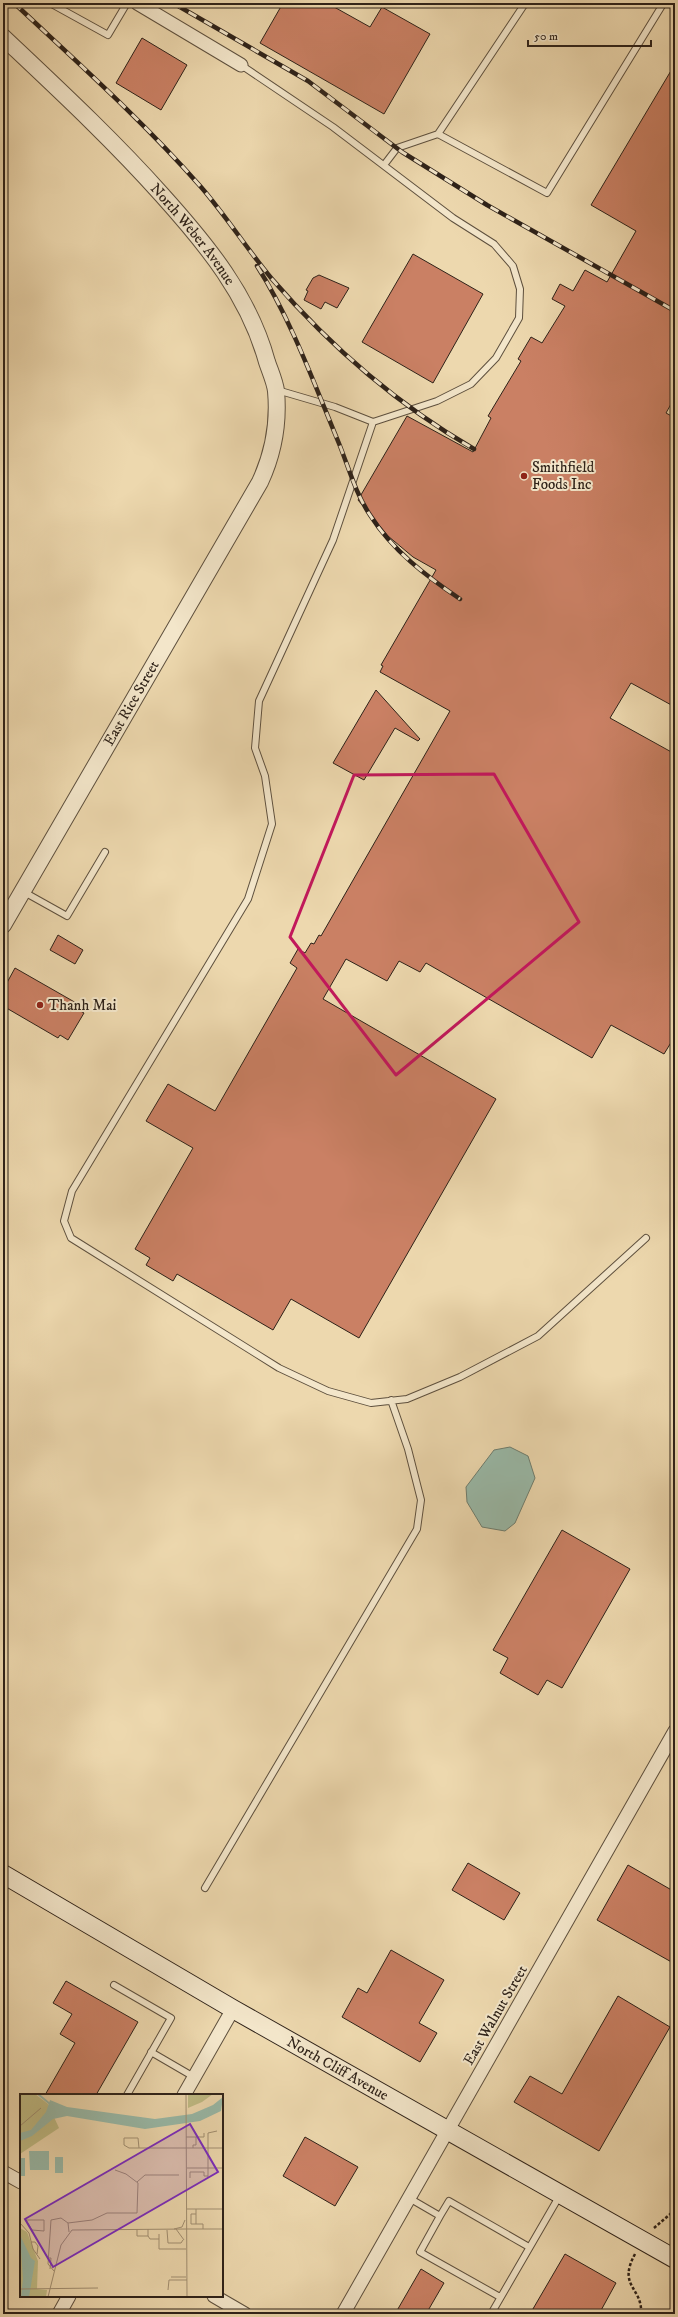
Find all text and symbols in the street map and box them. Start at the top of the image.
scale bar [528,22,651,48]
text: 50 m [534,29,558,44]
street label: North Weber Avenue [146,179,239,289]
place label: Smithfield Foods Inc [532,458,595,494]
marker: Smithfield Foods Inc [519,471,529,481]
street label: East Rice Street [99,657,164,749]
place label: Thanh Mai [48,996,117,1015]
marker: Thanh Mai [35,1000,45,1010]
street label: East Walnut Street [459,1962,532,2069]
street label: North Cliff Avenue [283,2032,392,2105]
inset map [20,2094,223,2297]

